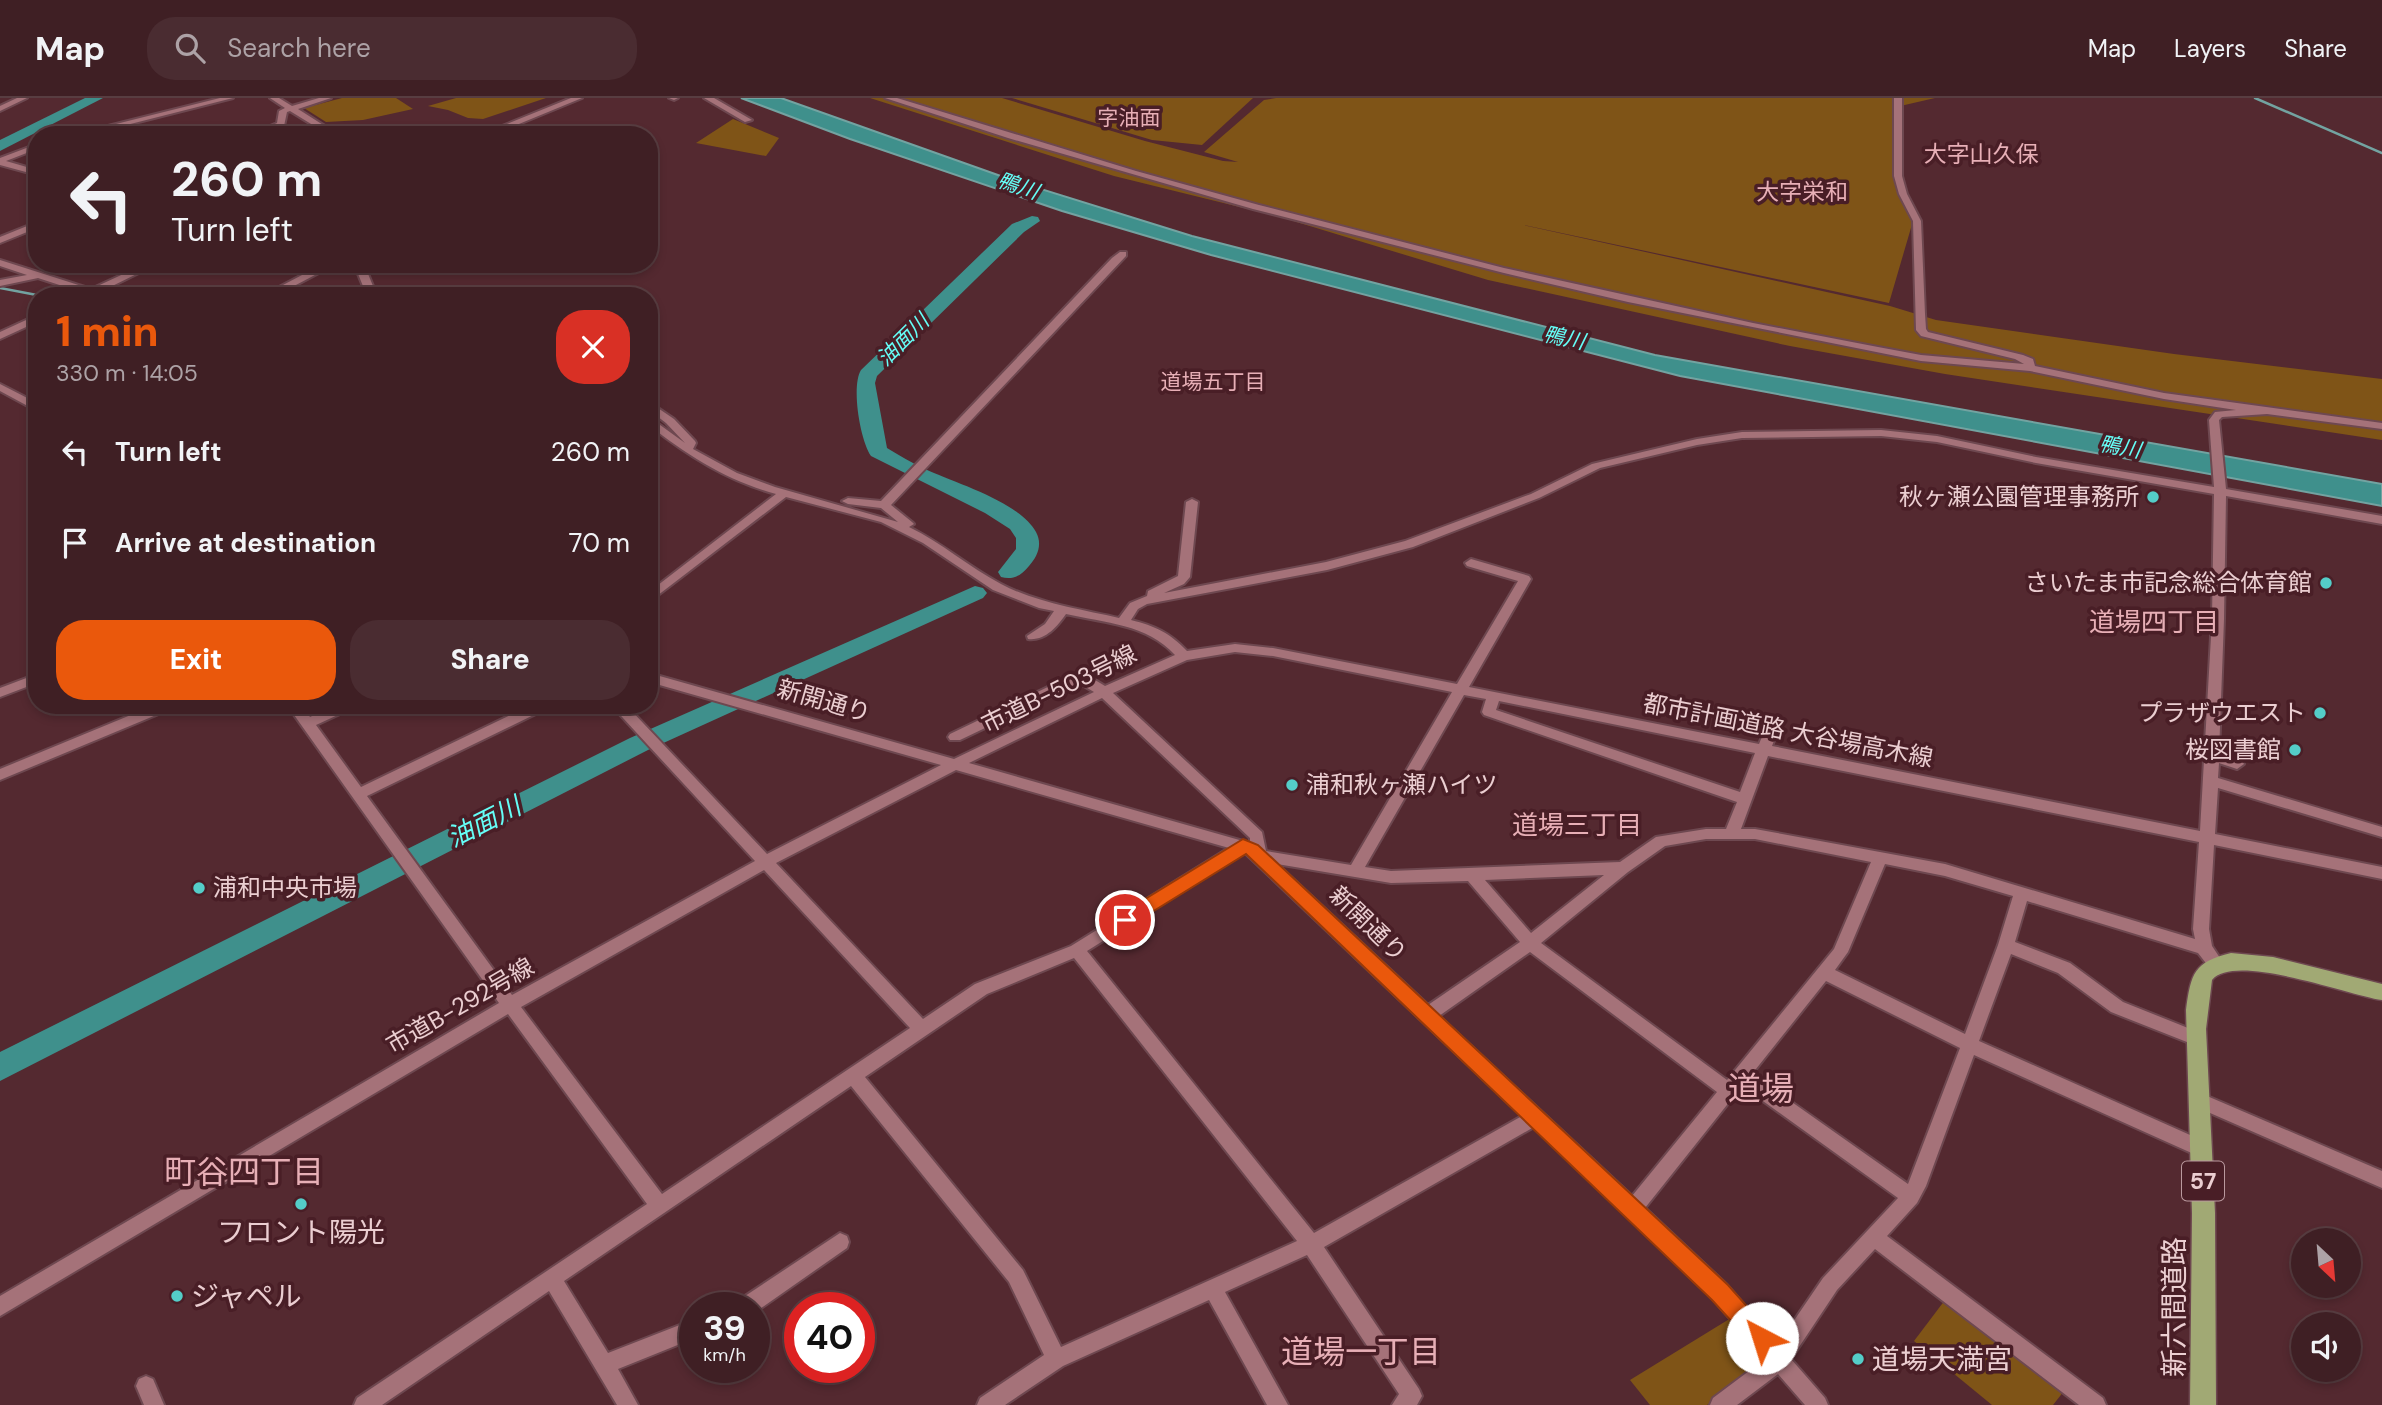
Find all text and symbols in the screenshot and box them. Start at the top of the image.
search box [147,17,637,80]
text: Map [35,27,105,70]
icon: search [171,29,209,67]
text: Search here [227,31,371,65]
text: Map [2088,33,2136,64]
text: Layers [2174,33,2246,64]
text: Share [2284,33,2347,64]
district label: 字油面 [1098,104,1161,132]
district label: 大字山久保 [1924,139,2039,169]
text: 260 m [171,147,322,211]
icon: left [56,154,147,245]
water label: 鴨川 [994,166,1044,207]
district label: 大字栄和 [1756,177,1848,207]
text: Turn left [171,209,293,251]
text: 1 min [56,304,159,359]
water label: 油面川 [871,306,937,372]
button: close [556,310,630,384]
water label: 鴨川 [1541,320,1589,356]
text: 330 m · 14:05 [56,358,198,388]
district label: 道場五丁目 [1161,368,1266,396]
water label: 鴨川 [2097,430,2145,465]
icon: left [56,433,94,471]
text: Turn left [115,435,222,469]
text: 260 m [551,435,630,469]
place label: 秋ヶ瀬公園管理事務所 [1899,481,2139,512]
marker: 秋ヶ瀬公園管理事務所 [2145,489,2161,505]
icon: arrive [56,524,94,562]
text: Arrive at destination [115,526,376,560]
text: 70 m [569,526,630,560]
place label: さいたま市記念総合体育館 [2025,567,2312,598]
marker: さいたま市記念総合体育館 [2318,575,2334,591]
district label: 道場四丁目 [2089,605,2219,639]
button: Exit [56,620,336,700]
button: Share [350,620,630,700]
street label: 市道B-503号線 [976,638,1141,739]
street label: 新開通り [774,672,875,729]
street label: 都市計画道路 大谷場高木線 [1641,687,1936,774]
place label: プラザウエスト [2138,697,2306,728]
marker: プラザウエスト [2312,705,2328,721]
place label: 桜図書館 [2185,734,2281,765]
marker: 桜図書館 [2287,742,2303,758]
place label: 浦和秋ヶ瀬ハイツ [1306,769,1498,800]
marker: 浦和秋ヶ瀬ハイツ [1284,777,1300,793]
water label: 油面川 [442,788,529,855]
district label: 道場三丁目 [1512,808,1642,842]
place label: 浦和中央市場 [213,872,357,903]
street label: 新開通り [1323,879,1414,968]
marker: 浦和中央市場 [191,880,207,896]
pin [1095,890,1155,950]
icon: arrive [1106,901,1144,939]
street label: 市道B-292号線 [380,951,539,1060]
district label: 道場 [1728,1067,1794,1110]
district label: 町谷四丁目 [164,1151,324,1193]
road number: 57 [2182,1162,2224,1200]
marker: フロント陽光 [293,1196,309,1212]
place label: フロント陽光 [217,1214,385,1251]
north arrow [2291,1228,2361,1298]
map controls [2291,1228,2361,1382]
street label: 新六間道路 [2156,1237,2193,1377]
place label: ジャペル [191,1278,302,1315]
marker: ジャペル [169,1288,185,1304]
speed limit sign: 40 [784,1292,875,1383]
position arrow [1725,1301,1799,1375]
text: 39 [703,1305,746,1351]
button: sound [2291,1312,2361,1382]
district label: 道場一丁目 [1281,1331,1441,1373]
place label: 道場天満宮 [1872,1341,2012,1378]
text: km/h [703,1343,746,1367]
marker: 道場天満宮 [1850,1351,1866,1367]

